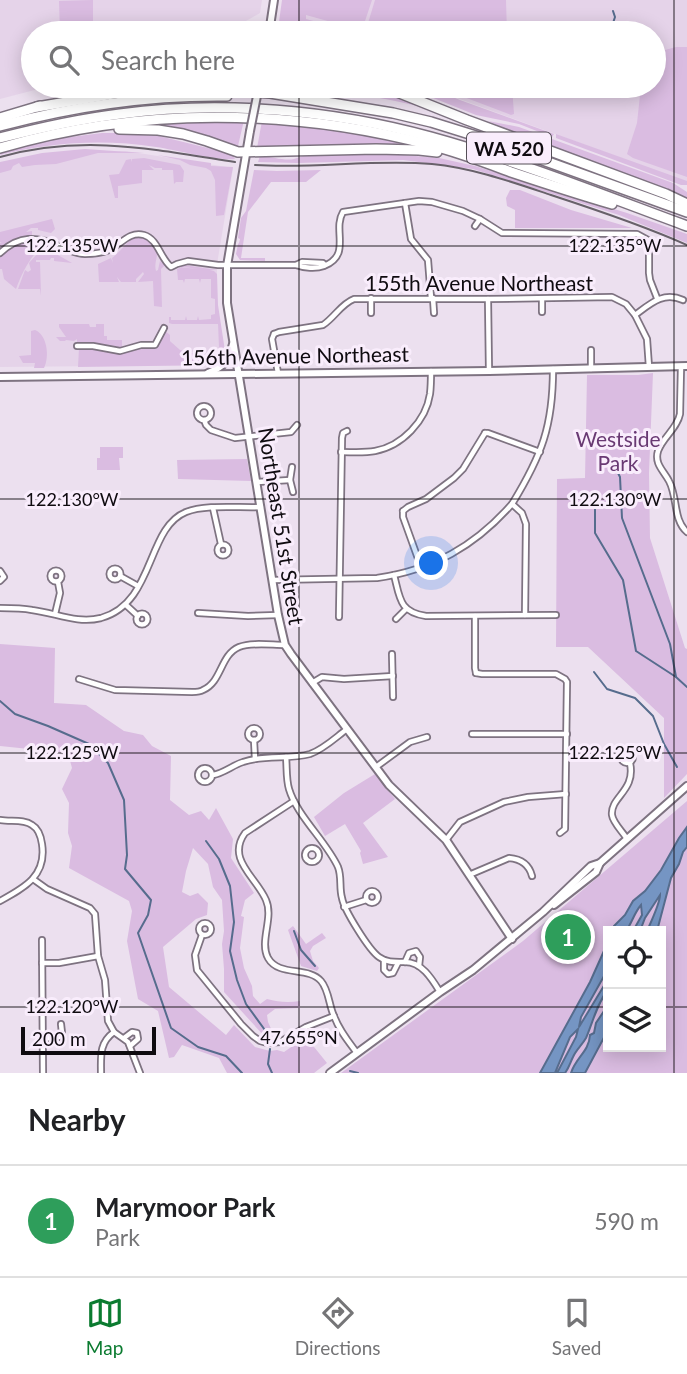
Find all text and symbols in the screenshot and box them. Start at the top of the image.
search box [21,21,666,98]
icon: search [45,41,83,79]
text: Search here [101,44,235,76]
road number: WA 520 [467,132,551,164]
text: 122.135°W [26,234,119,256]
text: 122.135°W [569,234,662,256]
street label: 155th Avenue Northeast [365,270,593,295]
street label: 156th Avenue Northeast [181,341,410,369]
street label: Northeast 51st Street [254,425,310,627]
park label: Westside Park [575,426,661,475]
text: 122.130°W [26,488,119,510]
text: 122.130°W [569,488,662,510]
your location [414,546,448,580]
text: 122.125°W [26,741,119,763]
text: 122.125°W [569,741,662,763]
pin: 1 [545,911,591,963]
map controls [603,926,666,1052]
button: locate [603,926,666,989]
button: layers [603,989,666,1052]
text: 122.120°W [26,995,119,1017]
scale bar [21,1024,156,1056]
text: 47.655°N [260,1026,338,1048]
text: 200 m [32,1027,86,1050]
text: Nearby [28,1101,126,1137]
text: Marymoor Park [95,1191,275,1223]
text: 1 [44,1207,58,1235]
text: 590 m [594,1207,659,1235]
text: Park [95,1223,140,1251]
tab: Map [86,1294,124,1359]
tab: Directions [295,1294,381,1359]
tab: Saved [552,1294,601,1359]

